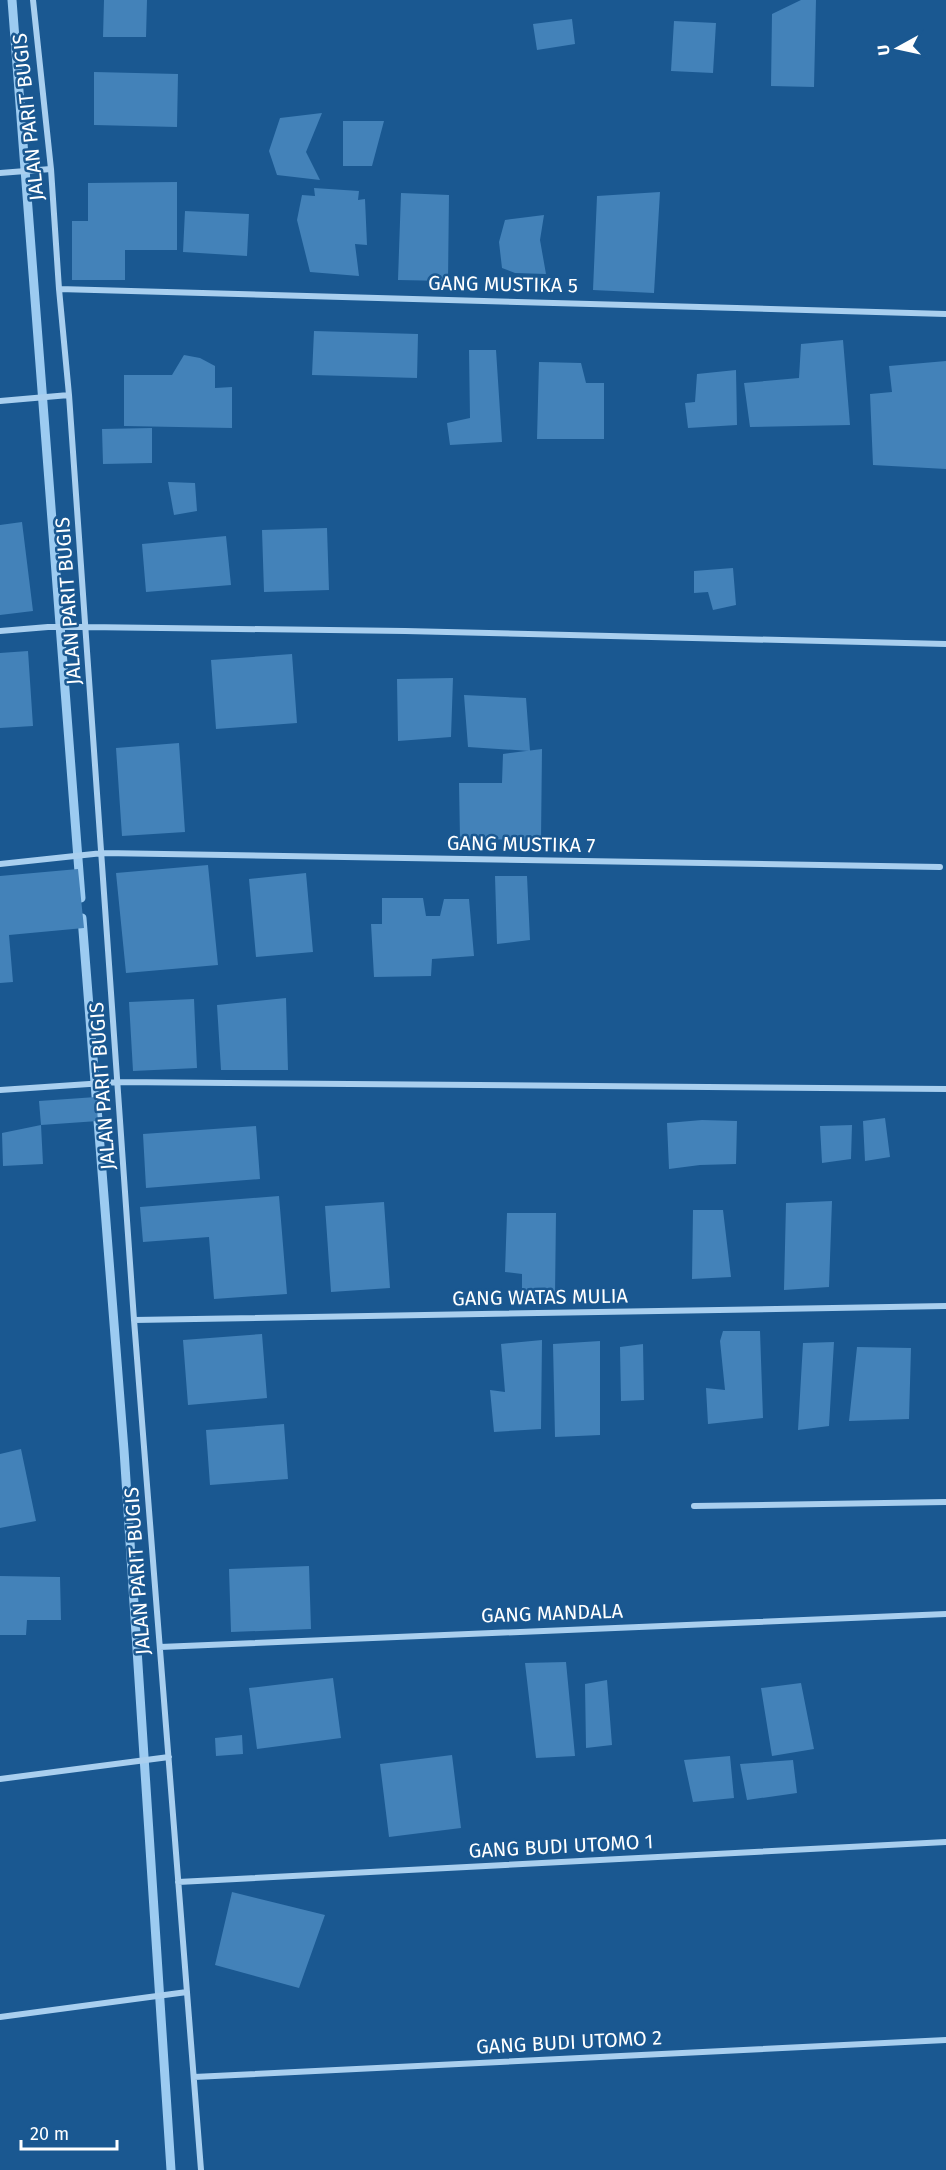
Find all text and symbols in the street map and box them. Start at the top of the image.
north arrow [868,18,928,78]
street label: JALAN PARIT BUGIS [7,32,49,202]
text: U [874,44,894,57]
street label: GANG MUSTIKA 5 [428,271,578,297]
street label: JALAN PARIT BUGIS [50,516,86,686]
street label: GANG MUSTIKA 7 [447,831,596,857]
street label: JALAN PARIT BUGIS [84,1001,120,1171]
street label: GANG WATAS MULIA [452,1283,629,1311]
street label: JALAN PARIT BUGIS [119,1486,155,1656]
street label: GANG MANDALA [481,1599,624,1627]
street label: GANG BUDI UTOMO 1 [468,1829,654,1863]
street label: GANG BUDI UTOMO 2 [475,2025,663,2059]
scale bar [21,2113,117,2151]
text: 20 m [30,2123,69,2145]

